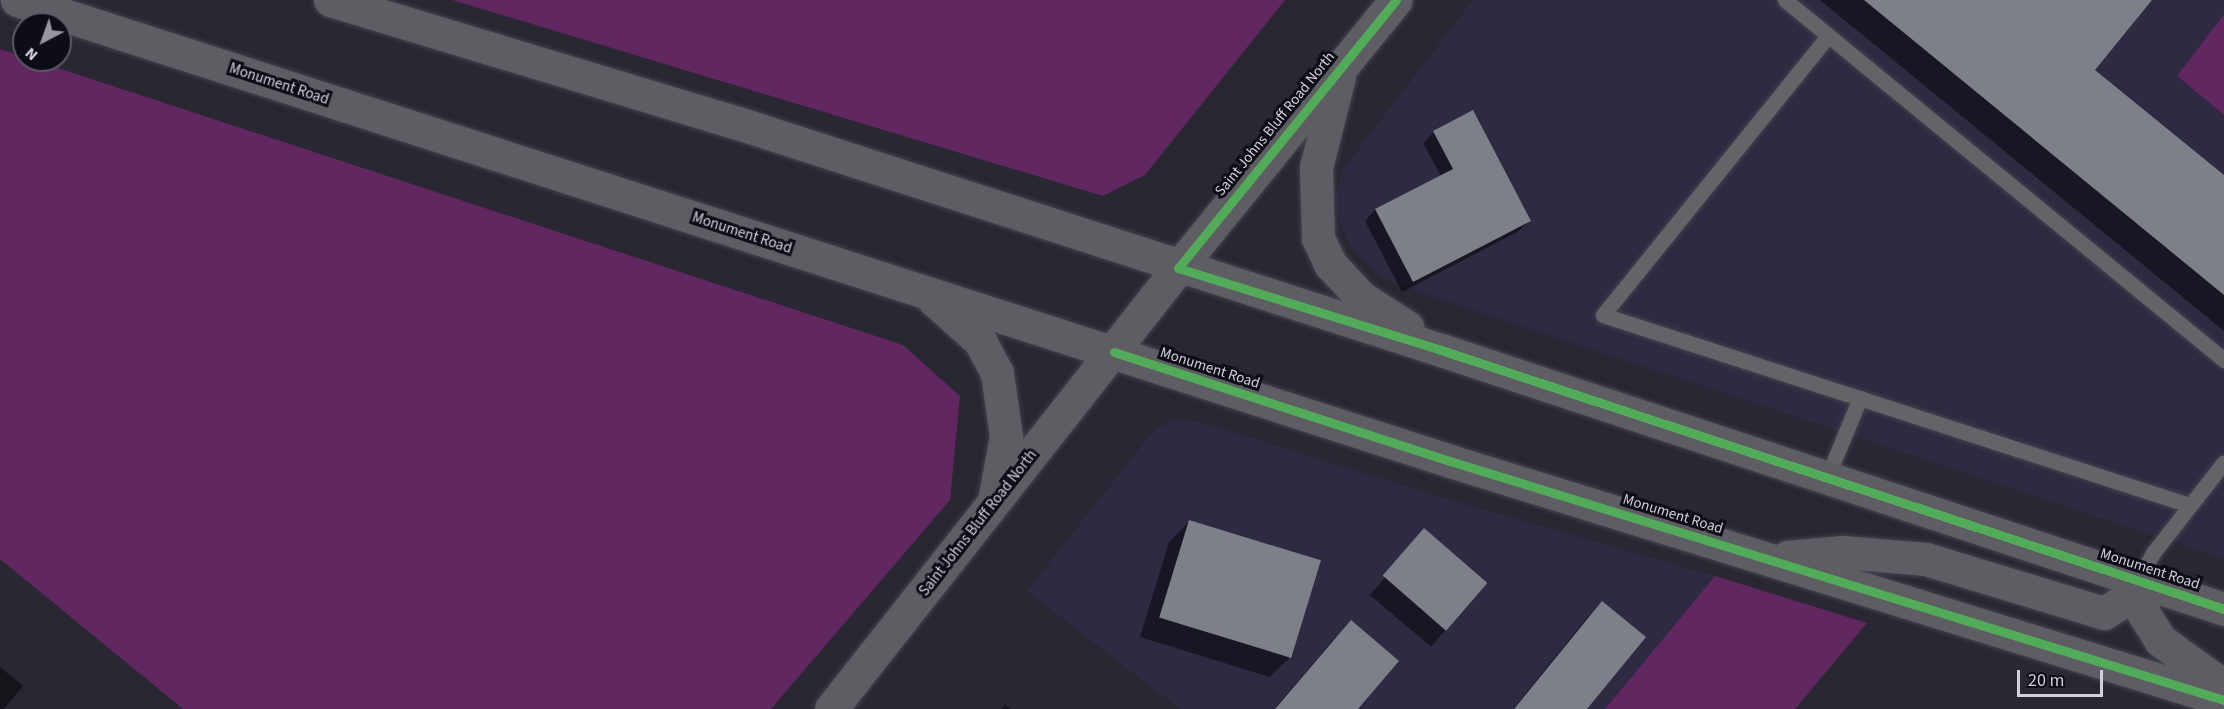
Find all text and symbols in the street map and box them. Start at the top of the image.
north arrow [12,12,72,72]
text: N [20,42,43,66]
street label: Saint Johns Bluff Road North [1211,48,1339,200]
street label: Monument Road [227,59,331,109]
street label: Monument Road [690,208,794,258]
street label: Monument Road [1158,343,1262,393]
street label: Saint Johns Bluff Road North [915,446,1041,600]
street label: Monument Road [1621,490,1725,538]
street label: Monument Road [2098,544,2202,594]
scale bar [2020,658,2106,696]
text: 20 m [2028,668,2064,693]

